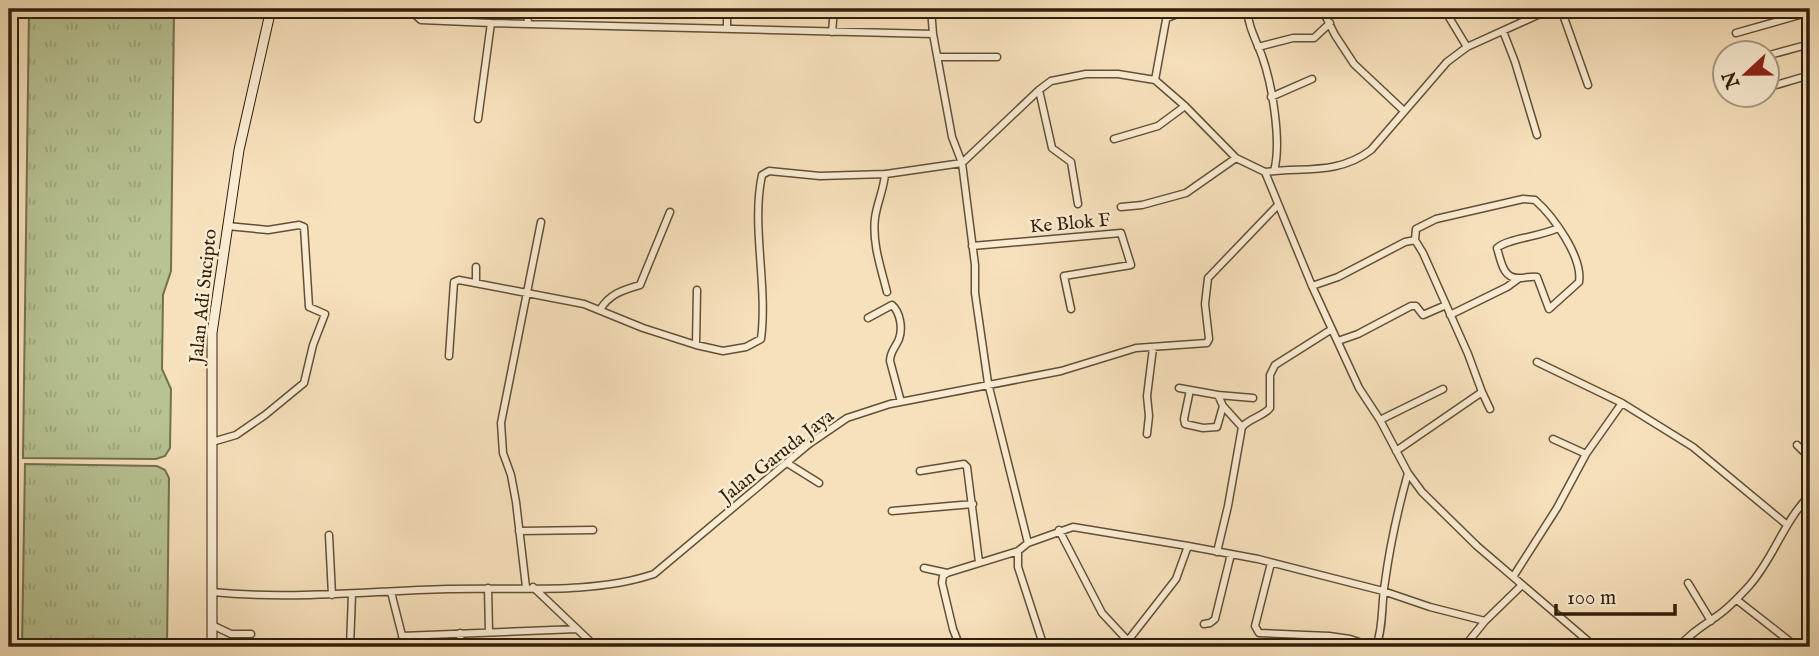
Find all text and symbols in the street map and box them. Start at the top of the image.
north arrow [1710,38,1780,108]
text: N [1718,67,1747,93]
street label: Ke Blok F [1029,209,1111,239]
street label: Jalan Adi Sucipto [185,228,223,367]
street label: Jalan Garuda Jaya [714,404,840,510]
scale bar [1556,572,1675,616]
text: 100 m [1567,585,1616,612]

